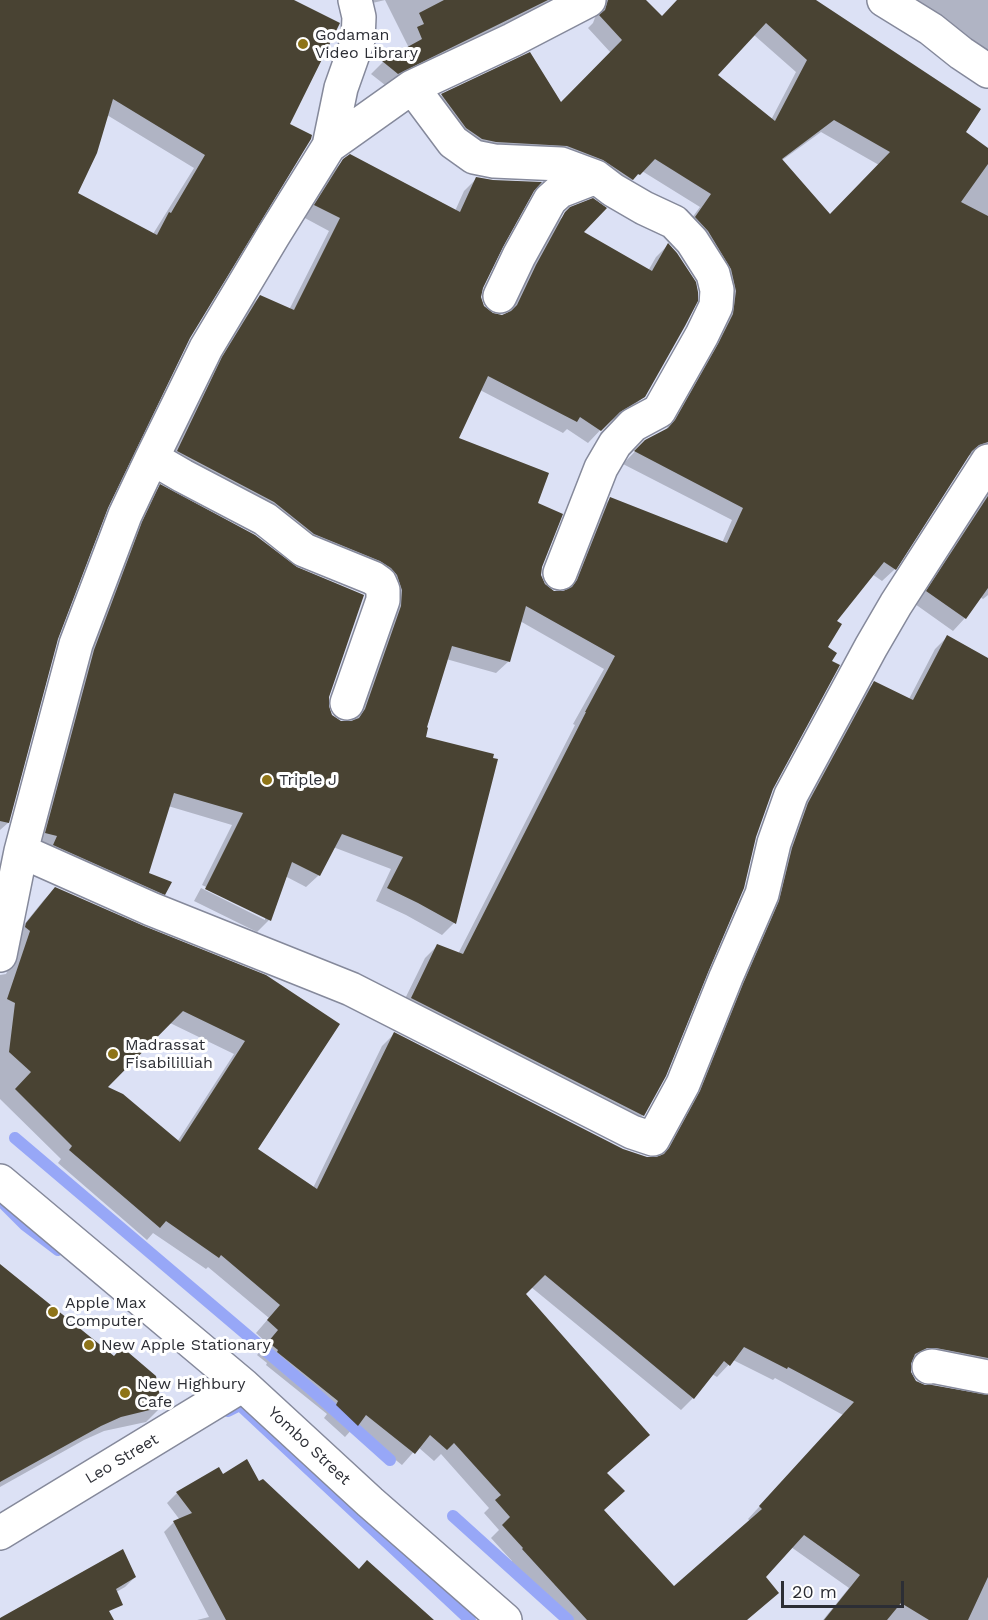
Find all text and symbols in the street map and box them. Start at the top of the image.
place label: Godaman Video Library [315,25,418,63]
marker: Godaman Video Library [296,37,310,51]
place label: Triple J [279,770,337,790]
marker: Triple J [260,773,274,787]
place label: Madrassat Fisabililliah [125,1035,213,1073]
marker: Madrassat Fisabililliah [106,1047,120,1061]
place label: Apple Max Computer [65,1293,146,1331]
marker: Apple Max Computer [46,1305,60,1319]
place label: New Apple Stationary [101,1335,271,1355]
marker: New Apple Stationary [82,1338,96,1352]
place label: New Highbury Cafe [137,1374,246,1412]
marker: New Highbury Cafe [118,1386,132,1400]
street label: Yombo Street [264,1403,354,1489]
street label: Leo Street [82,1430,162,1488]
scale bar [784,1569,907,1607]
text: 20 m [792,1581,837,1602]

